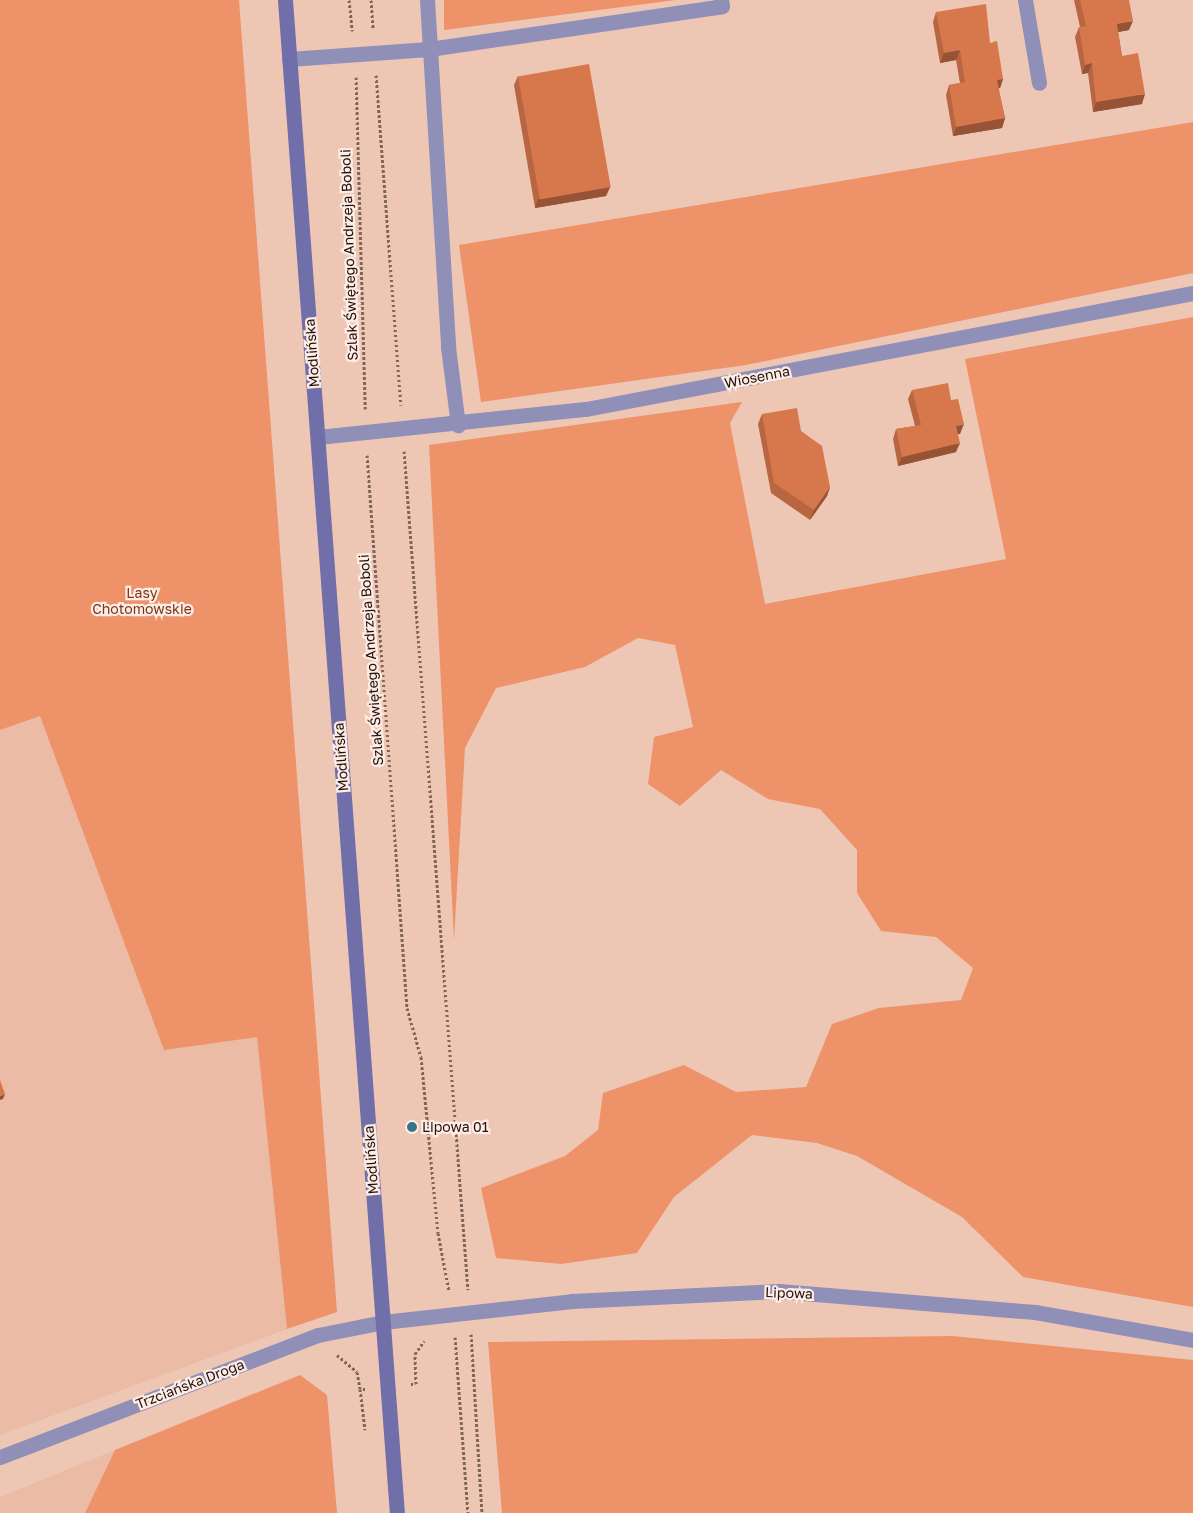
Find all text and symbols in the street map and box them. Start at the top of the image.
street label: Szlak Świętego Andrzeja Boboli [337,149,361,361]
street label: Modlińska [301,318,323,388]
street label: Wiosenna [723,362,791,392]
street label: Szlak Świętego Andrzeja Boboli [355,554,387,766]
park label: Lasy Chotomowskie [92,585,192,618]
street label: Modlińska [330,722,352,792]
place label: Lipowa 01 [422,1119,489,1135]
marker: Lipowa 01 [406,1121,418,1133]
street label: Modlińska [360,1125,382,1195]
street label: Lipowa [765,1284,813,1302]
street label: Trzciańska Droga [133,1356,247,1412]

